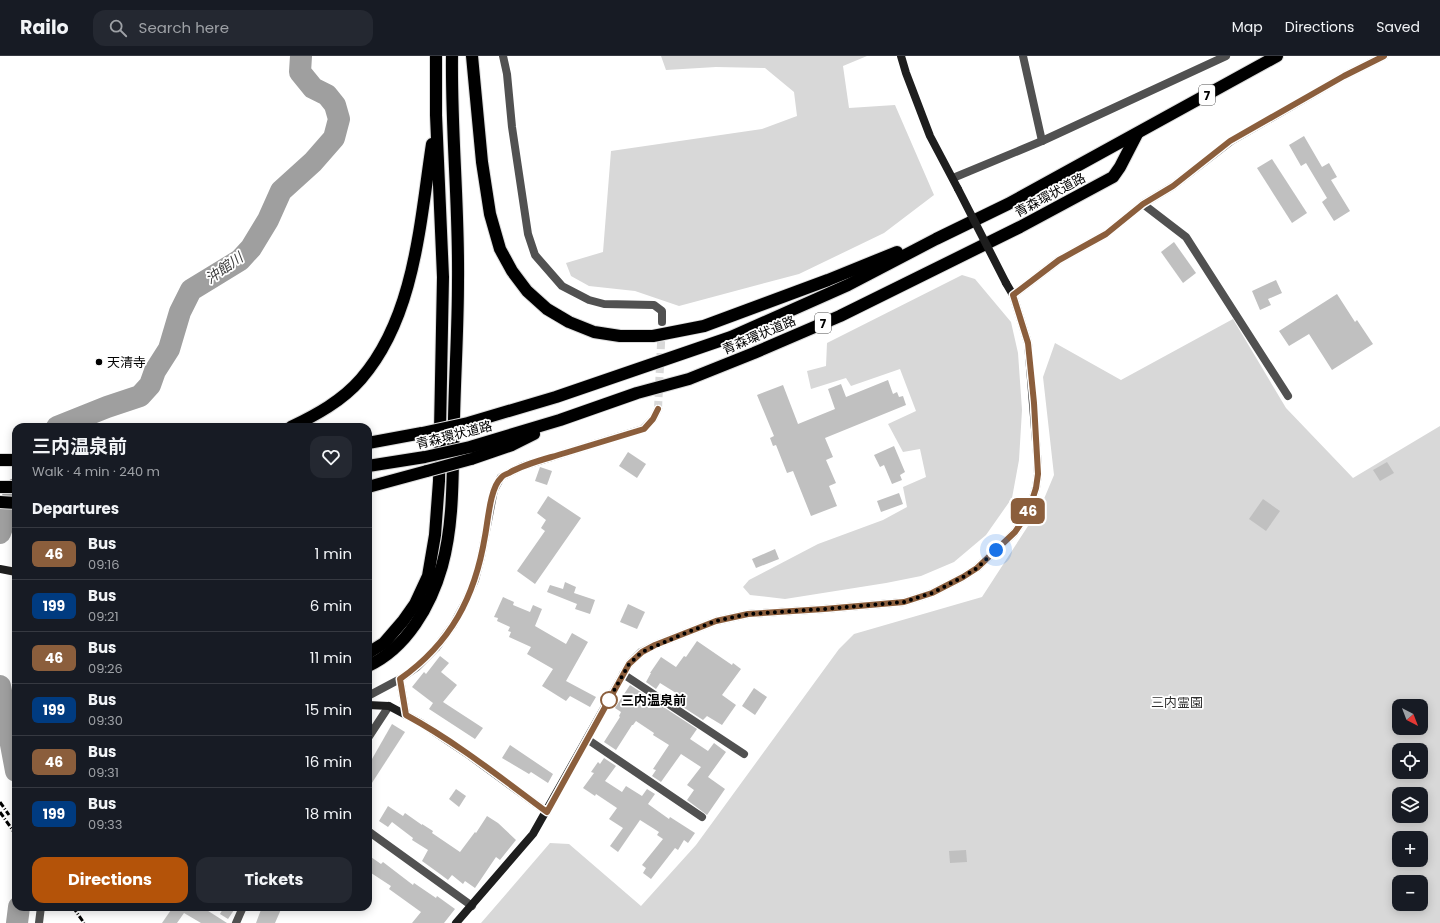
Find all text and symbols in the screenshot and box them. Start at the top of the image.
search box [93,10,373,46]
text: Railo [20,14,69,41]
icon: search [107,17,129,39]
text: Search here [139,17,229,38]
text: Map [1232,17,1263,37]
text: Directions [1285,17,1354,37]
text: Saved [1376,17,1420,37]
road number: 7 [1199,85,1215,105]
street label: 青森環状道路 [1011,168,1089,222]
water label: 沖館川 [201,247,249,288]
street label: 青森環状道路 [719,311,799,359]
road number: 7 [815,313,831,333]
place label: 天清寺 [107,353,146,372]
marker: 天清寺 [94,357,104,367]
street label: 青森環状道路 [414,416,494,454]
text: 三内温泉前 [32,433,127,460]
button: heart [310,436,352,478]
text: Walk · 4 min · 240 m [32,462,160,481]
text: Departures [32,498,119,519]
line badge: 46 [1010,498,1046,524]
text: 46 [1019,501,1037,521]
text: Bus [88,533,116,554]
your location [986,540,1006,560]
text: 1 min [314,543,352,564]
text: 46 [45,544,63,564]
text: 09:16 [88,555,120,574]
text: Bus [88,585,116,606]
text: 6 min [310,595,352,616]
text: 199 [43,596,65,616]
text: 09:21 [88,607,119,626]
text: Bus [88,637,116,658]
text: 11 min [310,647,352,668]
text: 46 [45,648,63,668]
text: 09:26 [88,659,123,678]
text: Bus [88,689,116,710]
marker: 三内温泉前 [600,691,618,709]
place label: 三内温泉前 [621,691,686,710]
park label: 三内霊園 [1151,693,1203,712]
text: 15 min [305,699,352,720]
north arrow [1392,699,1428,735]
map controls [1392,699,1428,911]
text: 199 [43,700,65,720]
text: 09:30 [88,711,123,730]
text: Bus [88,741,116,762]
button: locate [1392,743,1428,779]
text: 16 min [305,751,352,772]
text: 46 [45,752,63,772]
text: 09:31 [88,763,119,782]
button: layers [1392,787,1428,823]
text: Bus [88,793,116,814]
text: 18 min [305,803,352,824]
text: 199 [43,804,65,824]
text: 09:33 [88,815,122,834]
button: + [1392,831,1428,867]
button: Directions [32,857,188,903]
button: Tickets [196,857,352,903]
button: − [1392,875,1428,911]

